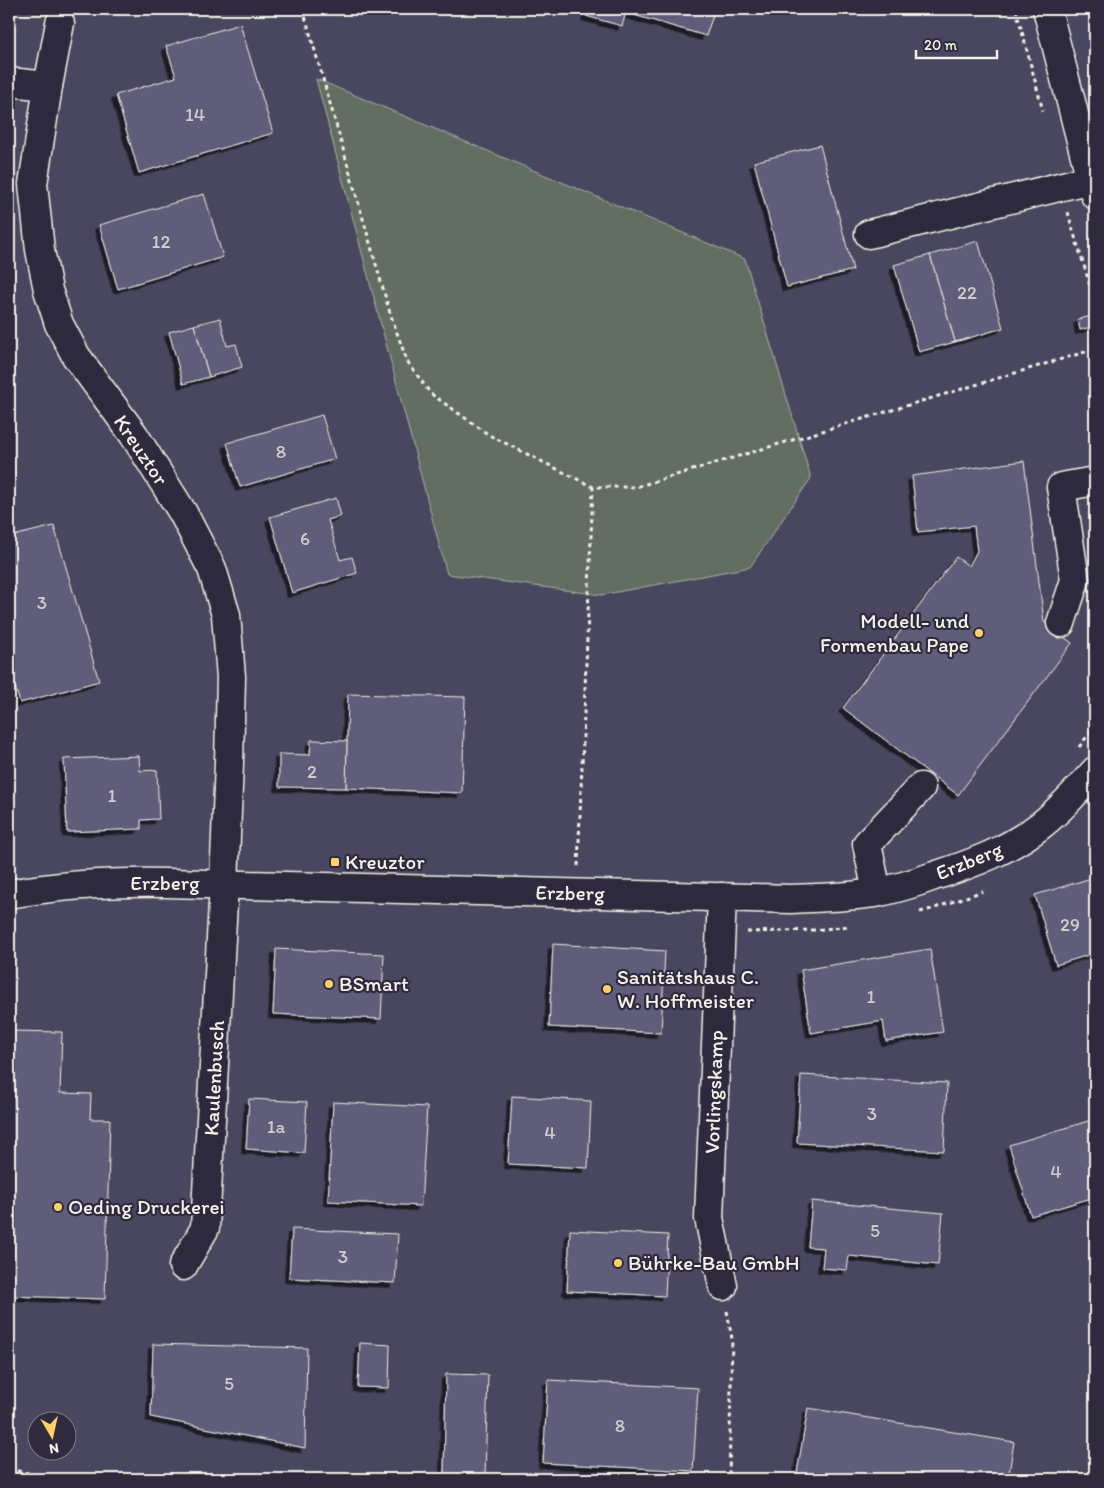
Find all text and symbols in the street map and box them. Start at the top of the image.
scale bar [916,28,998,60]
text: 20 m [924,36,958,54]
house number: 14 [185,103,205,126]
house number: 12 [152,230,170,253]
house number: 22 [957,281,977,304]
street label: Kreuztor [109,410,174,490]
house number: 8 [276,440,286,463]
house number: 6 [300,527,310,550]
house number: 3 [37,591,47,614]
place label: Modell- und Formenbau Pape [820,608,969,657]
marker: Modell- und Formenbau Pape [973,627,985,639]
house number: 2 [307,760,317,783]
house number: 1 [108,784,117,807]
street label: Erzberg [932,836,1006,885]
place label: Kreuztor [345,849,425,874]
marker: Kreuztor [329,856,341,868]
street label: Erzberg [130,870,200,895]
street label: Erzberg [535,879,605,906]
house number: 29 [1060,913,1080,936]
place label: Sanitätshaus C. W. Hoffmeister [617,964,759,1013]
place label: BSmart [339,971,409,996]
marker: BSmart [323,978,335,990]
marker: Sanitätshaus C. W. Hoffmeister [601,983,613,995]
house number: 1 [867,985,876,1008]
street label: Kaulenbusch [198,1020,229,1136]
street label: Vorlingskamp [699,1030,728,1154]
house number: 3 [867,1102,877,1125]
house number: 1a [267,1115,285,1138]
house number: 4 [544,1121,556,1144]
house number: 4 [1050,1160,1062,1183]
place label: Oeding Druckerei [68,1194,225,1219]
marker: Oeding Druckerei [52,1201,64,1213]
house number: 5 [870,1219,880,1242]
house number: 3 [338,1245,348,1268]
place label: Bührke-Bau GmbH [628,1250,800,1275]
marker: Bührke-Bau GmbH [612,1257,624,1269]
house number: 5 [224,1372,234,1395]
north arrow [28,1410,78,1460]
house number: 8 [615,1414,625,1437]
text: N [48,1439,60,1457]

